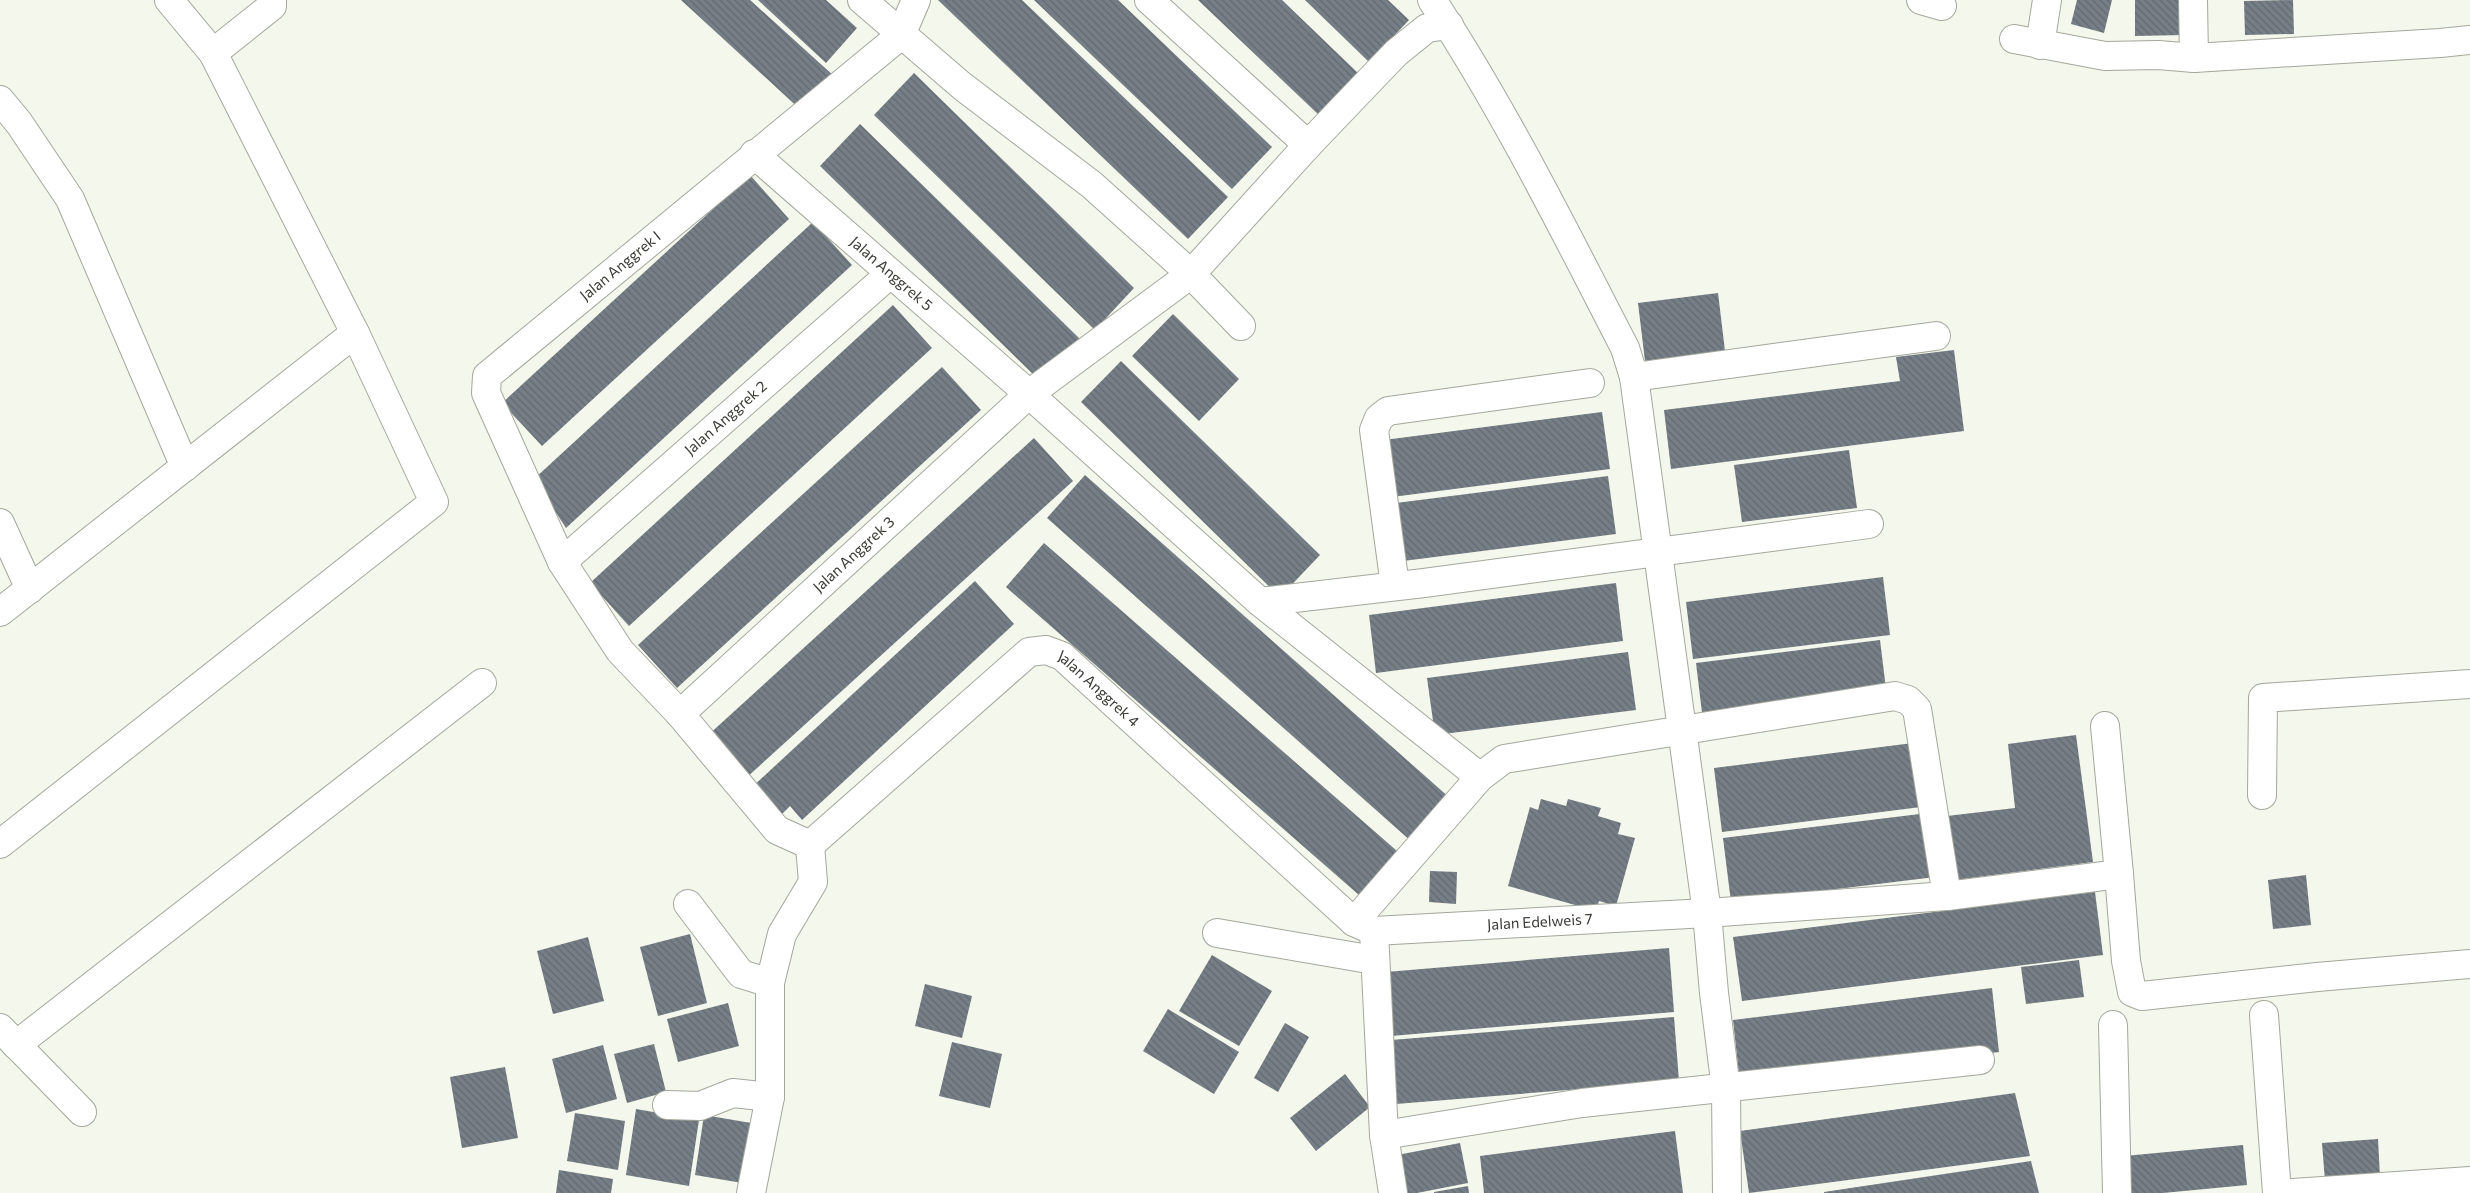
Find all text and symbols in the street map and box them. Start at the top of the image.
street label: Jalan Anggrek I [576,227,664,304]
street label: Jalan Anggrek 5 [847,232,937,314]
street label: Jalan Anggrek 2 [680,376,770,458]
street label: Jalan Anggrek 3 [809,512,898,596]
street label: Jalan Anggrek 4 [1056,645,1143,730]
street label: Jalan Edelweis 7 [1486,909,1593,933]

